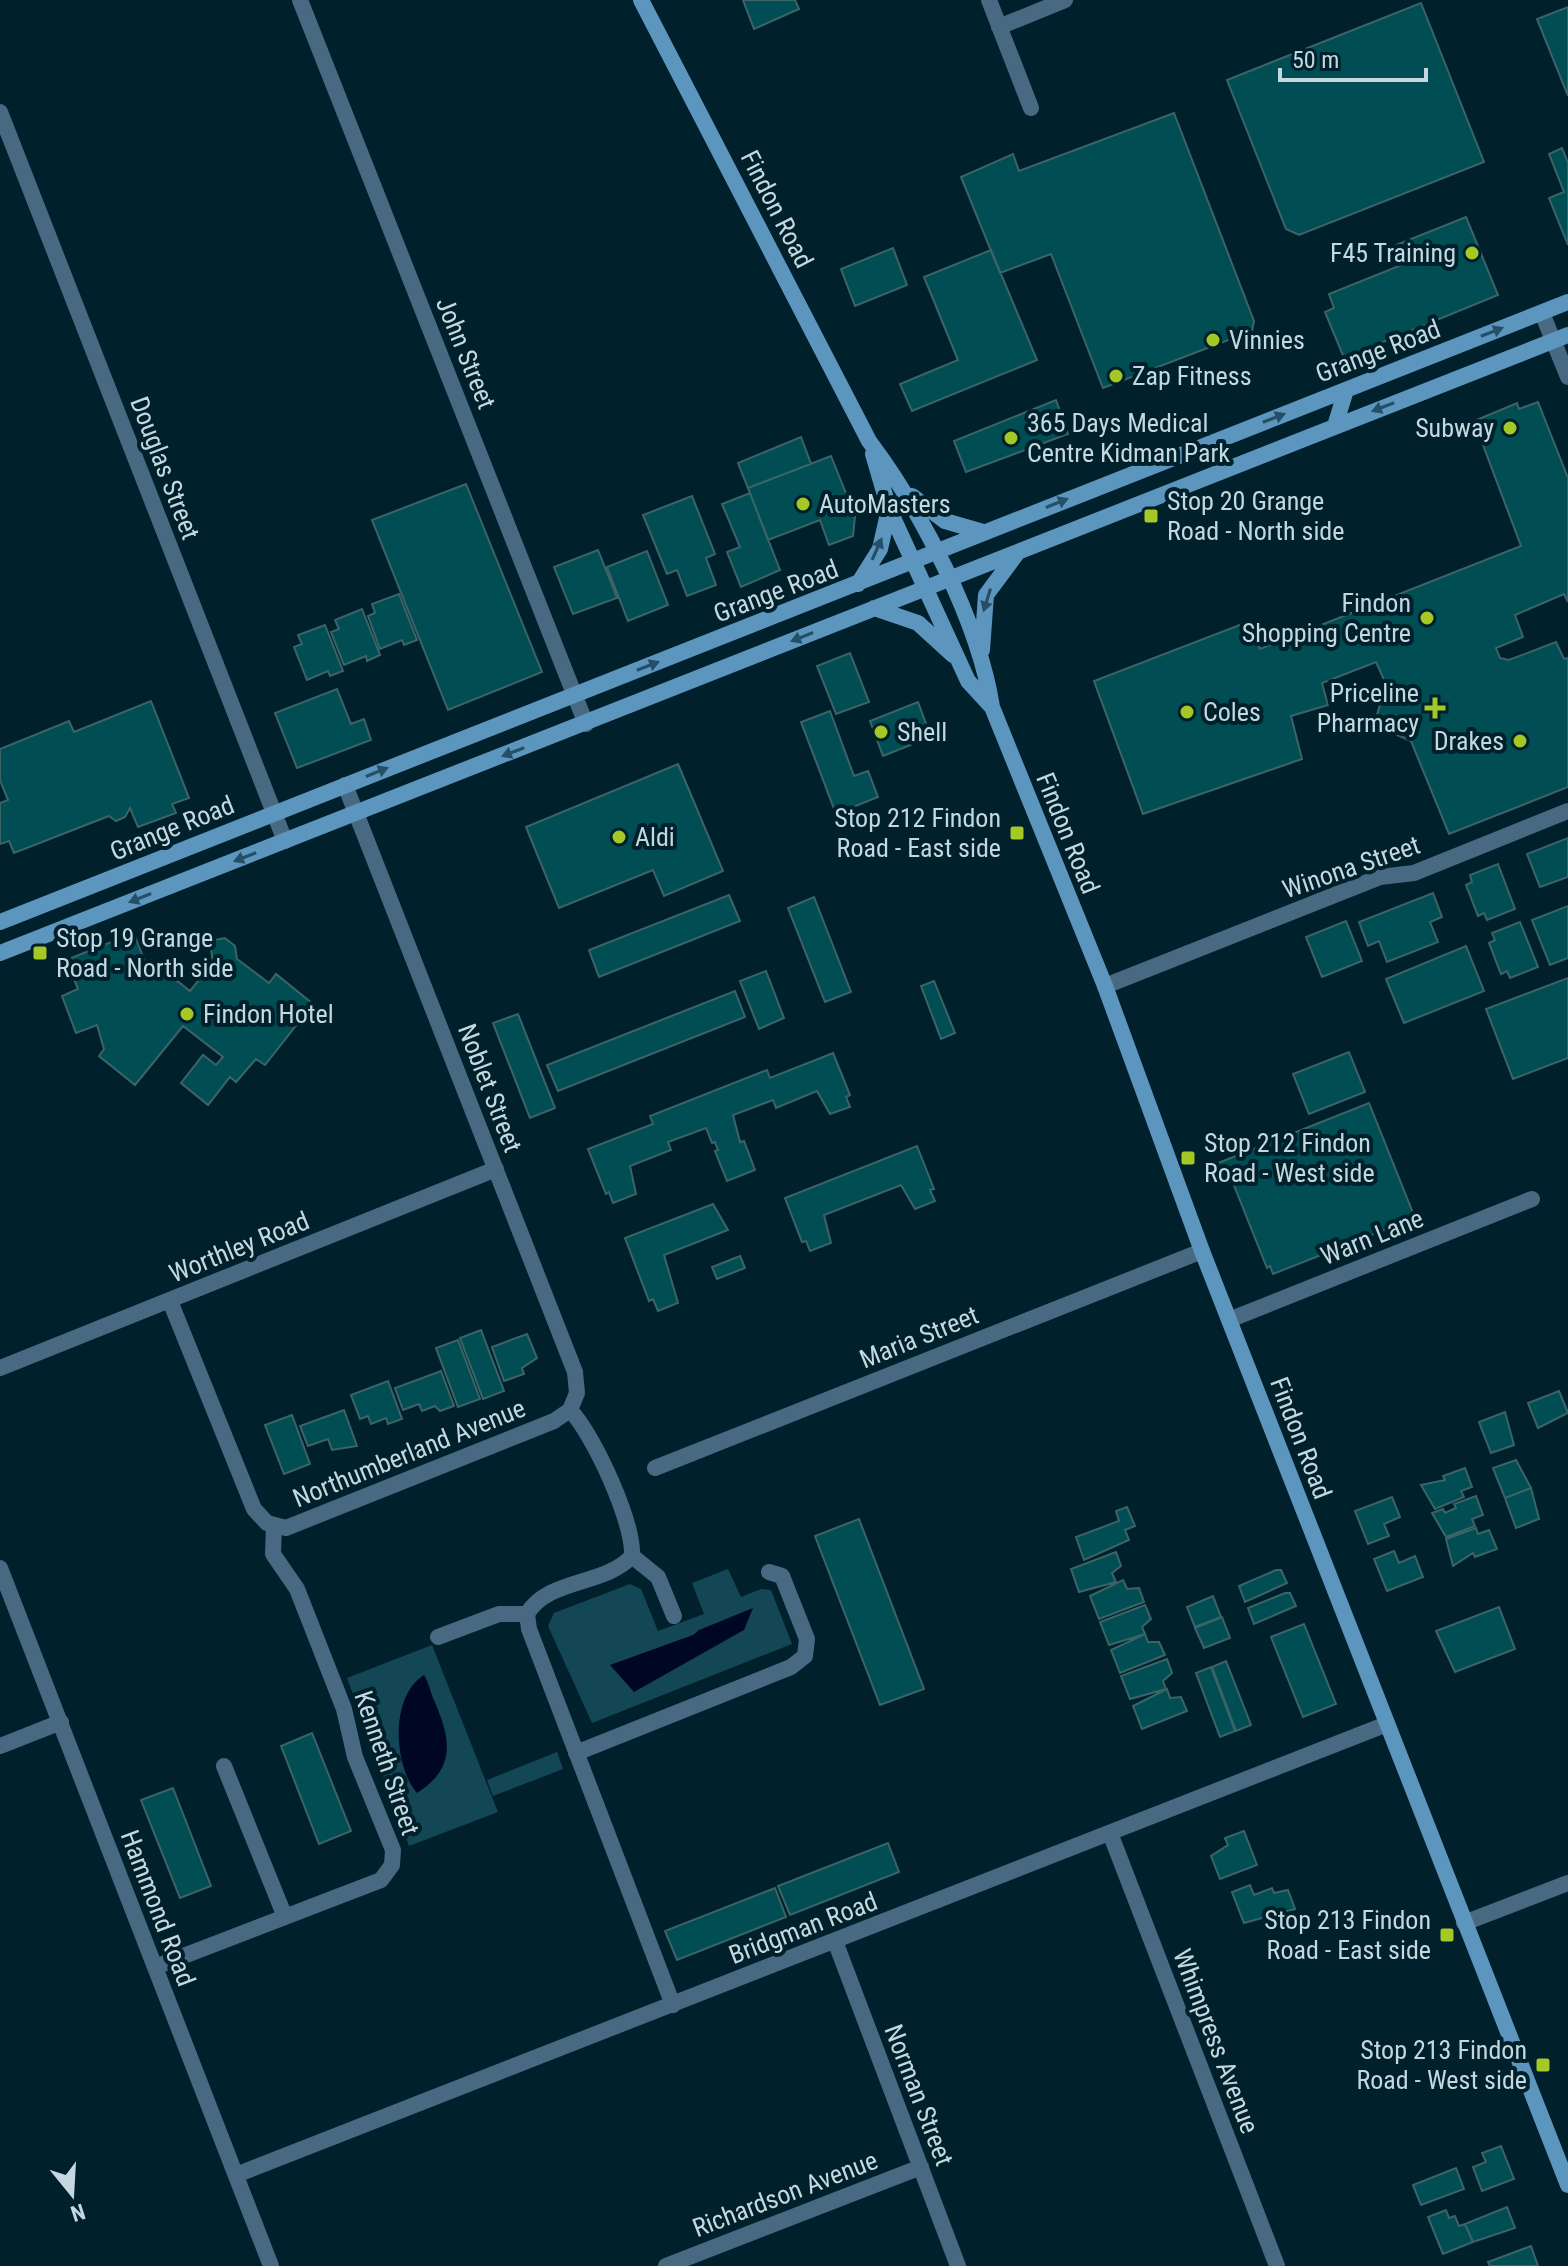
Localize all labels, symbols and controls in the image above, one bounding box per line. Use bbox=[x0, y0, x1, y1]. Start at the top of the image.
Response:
scale bar bbox=[1280, 32, 1426, 82]
text: 50 m bbox=[1292, 46, 1339, 74]
street label: Findon Road bbox=[735, 145, 819, 273]
place label: F45 Training bbox=[1330, 238, 1456, 268]
marker: F45 Training bbox=[1463, 244, 1481, 262]
street label: John Street bbox=[430, 293, 502, 413]
street label: Grange Road bbox=[1311, 314, 1445, 388]
place label: Vinnies bbox=[1229, 325, 1305, 355]
one-way arrow bbox=[1480, 325, 1504, 338]
marker: Vinnies bbox=[1204, 331, 1222, 349]
place label: Zap Fitness bbox=[1132, 361, 1252, 391]
marker: Zap Fitness bbox=[1107, 367, 1125, 385]
street label: Douglas Street bbox=[124, 392, 206, 544]
one-way arrow bbox=[1371, 401, 1395, 414]
place label: 365 Days Medical Centre Kidman Park bbox=[1027, 408, 1230, 468]
one-way arrow bbox=[1262, 411, 1286, 424]
place label: Subway bbox=[1415, 413, 1494, 443]
marker: Subway bbox=[1501, 419, 1519, 437]
marker: 365 Days Medical Centre Kidman Park bbox=[1002, 429, 1020, 447]
place label: Stop 20 Grange Road - North side bbox=[1167, 486, 1344, 546]
place label: AutoMasters bbox=[819, 489, 951, 519]
marker: AutoMasters bbox=[794, 495, 812, 513]
one-way arrow bbox=[1045, 496, 1069, 509]
marker: Stop 20 Grange Road - North side bbox=[1142, 507, 1160, 525]
one-way arrow bbox=[870, 537, 884, 561]
street label: Grange Road bbox=[709, 554, 843, 628]
one-way arrow bbox=[980, 588, 992, 612]
place label: Findon Shopping Centre bbox=[1242, 588, 1411, 648]
marker: Findon Shopping Centre bbox=[1418, 609, 1436, 627]
one-way arrow bbox=[790, 631, 814, 644]
one-way arrow bbox=[636, 659, 660, 672]
place label: Priceline Pharmacy bbox=[1317, 678, 1419, 738]
place label: Coles bbox=[1203, 697, 1261, 727]
marker: Priceline Pharmacy bbox=[1426, 699, 1444, 717]
marker: Coles bbox=[1178, 703, 1196, 721]
place label: Shell bbox=[897, 717, 947, 747]
marker: Shell bbox=[872, 723, 890, 741]
place label: Drakes bbox=[1434, 726, 1504, 756]
marker: Drakes bbox=[1511, 732, 1529, 750]
one-way arrow bbox=[501, 746, 525, 759]
one-way arrow bbox=[365, 765, 389, 778]
street label: Findon Road bbox=[1030, 768, 1106, 898]
street label: Grange Road bbox=[106, 790, 238, 866]
place label: Stop 212 Findon Road - East side bbox=[834, 803, 1001, 863]
place label: Aldi bbox=[635, 822, 675, 852]
marker: Stop 212 Findon Road - East side bbox=[1008, 824, 1026, 842]
marker: Aldi bbox=[610, 828, 628, 846]
street label: Winona Street bbox=[1278, 829, 1424, 905]
one-way arrow bbox=[233, 851, 257, 864]
one-way arrow bbox=[128, 892, 152, 905]
place label: Stop 19 Grange Road - North side bbox=[56, 923, 233, 983]
marker: Stop 19 Grange Road - North side bbox=[31, 944, 49, 962]
place label: Findon Hotel bbox=[203, 999, 334, 1029]
marker: Findon Hotel bbox=[178, 1005, 196, 1023]
street label: Noblet Street bbox=[452, 1020, 528, 1156]
place label: Stop 212 Findon Road - West side bbox=[1204, 1128, 1375, 1188]
marker: Stop 212 Findon Road - West side bbox=[1179, 1149, 1197, 1167]
street label: Warn Lane bbox=[1316, 1203, 1428, 1271]
street label: Worthley Road bbox=[165, 1205, 313, 1289]
street label: Maria Street bbox=[855, 1300, 983, 1374]
street label: Findon Road bbox=[1264, 1373, 1338, 1503]
street label: Northumberland Avenue bbox=[289, 1393, 529, 1513]
street label: Kenneth Street bbox=[348, 1687, 426, 1839]
street label: Hammond Road bbox=[115, 1826, 201, 1990]
street label: Bridgman Road bbox=[725, 1886, 881, 1970]
place label: Stop 213 Findon Road - East side bbox=[1264, 1905, 1431, 1965]
marker: Stop 213 Findon Road - East side bbox=[1438, 1926, 1456, 1944]
street label: Whimpress Avenue bbox=[1167, 1945, 1265, 2137]
street label: Norman Street bbox=[878, 2020, 960, 2170]
place label: Stop 213 Findon Road - West side bbox=[1356, 2035, 1527, 2095]
marker: Stop 213 Findon Road - West side bbox=[1534, 2056, 1552, 2074]
street label: Richardson Avenue bbox=[688, 2145, 882, 2243]
north arrow bbox=[32, 2154, 112, 2234]
text: N bbox=[68, 2199, 88, 2227]

